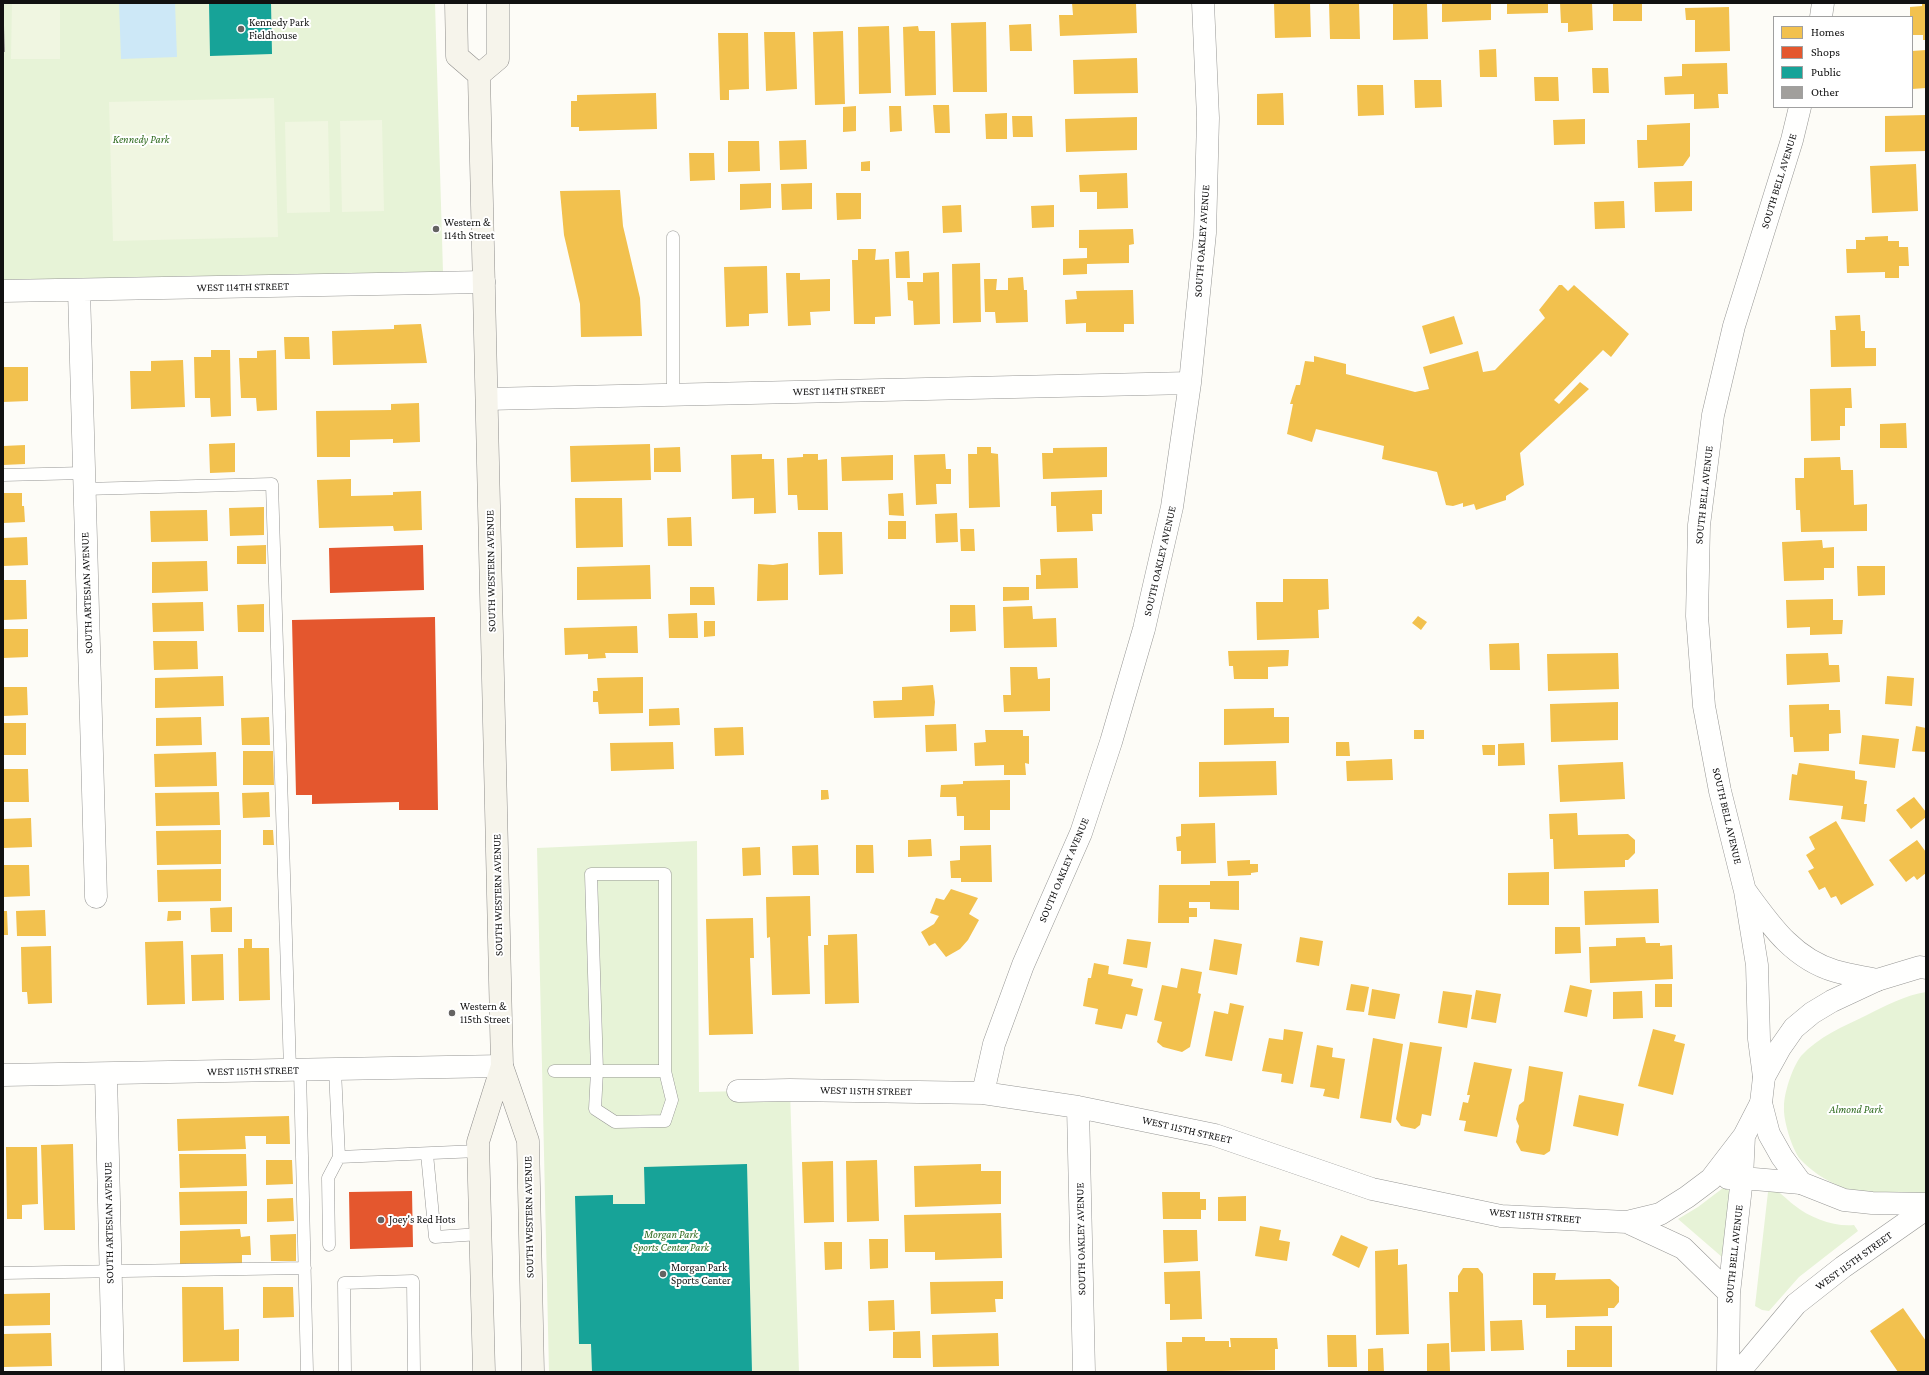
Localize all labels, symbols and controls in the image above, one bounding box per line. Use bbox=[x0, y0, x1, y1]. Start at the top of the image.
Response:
place label: Kennedy Park Fieldhouse bbox=[249, 16, 309, 42]
legend bbox=[1773, 16, 1913, 108]
marker: Kennedy Park Fieldhouse bbox=[236, 24, 246, 34]
text: Homes bbox=[1811, 25, 1844, 39]
text: Shops bbox=[1811, 45, 1840, 59]
text: Public bbox=[1811, 65, 1841, 79]
text: Other bbox=[1811, 85, 1839, 99]
street label: SOUTH BELL AVENUE bbox=[1758, 132, 1800, 230]
park label: Kennedy Park bbox=[113, 133, 169, 147]
street label: SOUTH OAKLEY AVENUE bbox=[1191, 184, 1213, 298]
place label: Western & 114th Street bbox=[444, 216, 494, 242]
marker: Western & 114th Street bbox=[431, 224, 441, 234]
street label: WEST 114TH STREET bbox=[197, 280, 289, 294]
street label: WEST 114TH STREET bbox=[793, 384, 885, 398]
street label: SOUTH BELL AVENUE bbox=[1692, 445, 1716, 545]
street label: SOUTH OAKLEY AVENUE bbox=[1141, 505, 1179, 617]
street label: SOUTH WESTERN AVENUE bbox=[483, 510, 499, 632]
street label: SOUTH ARTESIAN AVENUE bbox=[78, 532, 96, 654]
street label: SOUTH BELL AVENUE bbox=[1709, 766, 1745, 866]
street label: SOUTH OAKLEY AVENUE bbox=[1036, 816, 1092, 924]
street label: SOUTH WESTERN AVENUE bbox=[490, 834, 506, 956]
place label: Western & 115th Street bbox=[460, 1000, 510, 1026]
marker: Western & 115th Street bbox=[447, 1008, 457, 1018]
street label: WEST 115TH STREET bbox=[207, 1064, 299, 1078]
street label: WEST 115TH STREET bbox=[820, 1084, 912, 1098]
park label: Almond Park bbox=[1829, 1103, 1883, 1117]
street label: WEST 115TH STREET bbox=[1141, 1113, 1233, 1147]
street label: SOUTH WESTERN AVENUE bbox=[521, 1156, 537, 1278]
street label: SOUTH ARTESIAN AVENUE bbox=[101, 1162, 117, 1284]
street label: SOUTH OAKLEY AVENUE bbox=[1073, 1183, 1089, 1295]
street label: SOUTH BELL AVENUE bbox=[1722, 1204, 1746, 1304]
street label: WEST 115TH STREET bbox=[1489, 1205, 1581, 1227]
place label: Joey's Red Hots bbox=[389, 1213, 456, 1227]
marker: Joey's Red Hots bbox=[376, 1215, 386, 1225]
park label: Morgan Park Sports Center Park bbox=[633, 1228, 709, 1254]
street label: WEST 115TH STREET bbox=[1813, 1229, 1895, 1293]
place label: Morgan Park Sports Center bbox=[671, 1261, 731, 1287]
marker: Morgan Park Sports Center bbox=[658, 1269, 668, 1279]

